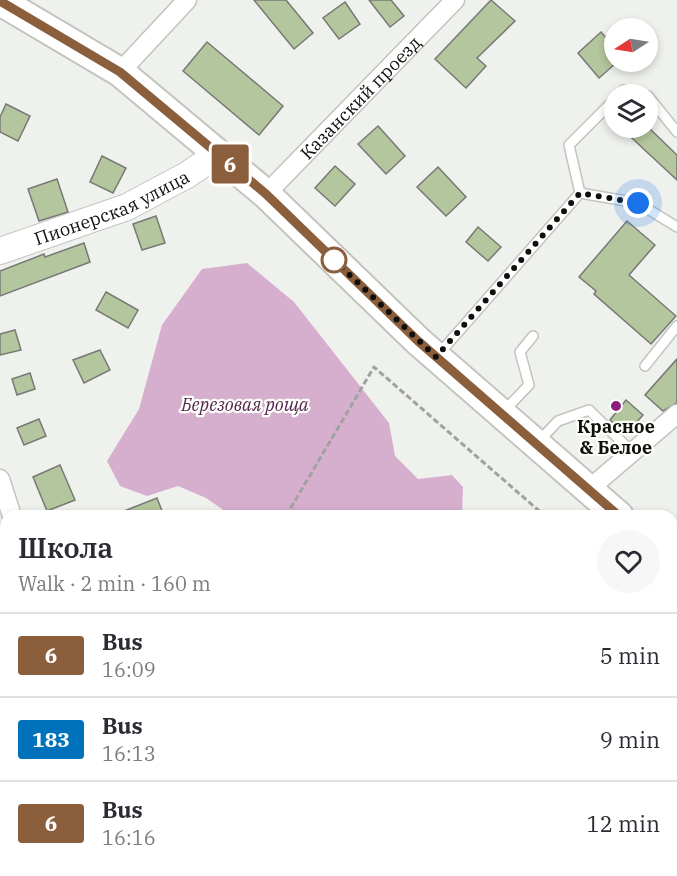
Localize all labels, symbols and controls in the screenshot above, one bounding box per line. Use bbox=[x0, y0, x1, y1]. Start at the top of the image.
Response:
north arrow bbox=[604, 18, 658, 72]
map controls bbox=[604, 18, 658, 138]
street label: Казанский проезд bbox=[295, 31, 425, 164]
button: layers bbox=[604, 84, 658, 138]
line badge: 6 bbox=[210, 144, 250, 184]
text: 6 bbox=[224, 150, 236, 178]
street label: Пионерская улица bbox=[31, 164, 193, 250]
your location bbox=[623, 188, 653, 218]
unlabelled marker bbox=[321, 247, 347, 273]
park label: Березовая роща bbox=[180, 393, 309, 416]
marker: Красное & Белое bbox=[609, 399, 623, 413]
place label: Красное & Белое bbox=[577, 415, 655, 459]
text: Школа bbox=[18, 529, 113, 566]
button: heart bbox=[597, 530, 660, 593]
text: Walk · 2 min · 160 m bbox=[18, 570, 211, 597]
text: Bus bbox=[102, 627, 143, 656]
text: 6 bbox=[45, 641, 57, 669]
text: 5 min bbox=[600, 641, 660, 670]
text: 16:09 bbox=[102, 656, 156, 683]
text: Bus bbox=[102, 711, 143, 740]
text: 183 bbox=[32, 725, 70, 753]
text: 9 min bbox=[600, 725, 660, 754]
text: 16:13 bbox=[102, 740, 156, 767]
text: Bus bbox=[102, 795, 143, 824]
text: 6 bbox=[45, 809, 57, 837]
text: 12 min bbox=[587, 809, 660, 838]
text: 16:16 bbox=[102, 824, 156, 851]

